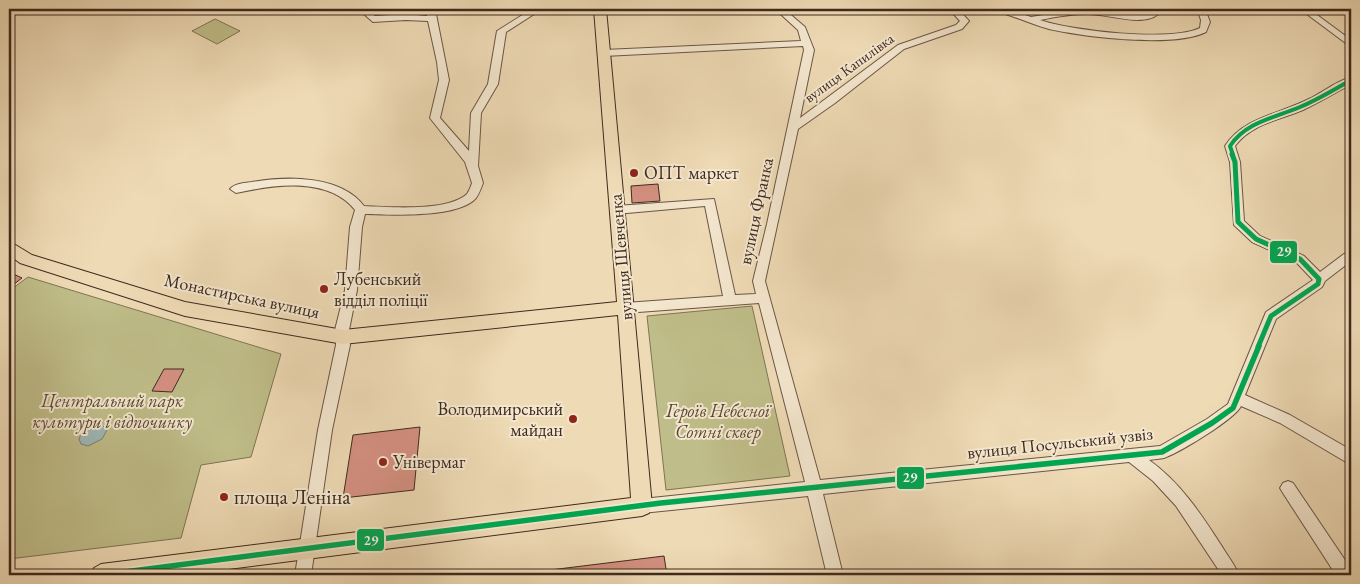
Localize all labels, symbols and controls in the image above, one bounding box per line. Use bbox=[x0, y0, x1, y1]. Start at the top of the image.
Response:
street label: вулиця Капилівка bbox=[800, 29, 897, 107]
street label: вулиця Франка bbox=[733, 155, 778, 266]
place label: ОПТ маркет bbox=[644, 161, 739, 184]
marker: ОПТ маркет bbox=[628, 167, 640, 179]
street label: вулиця Шевченка bbox=[603, 192, 637, 321]
line badge: 29 bbox=[1269, 240, 1298, 264]
text: 29 bbox=[1277, 242, 1292, 260]
place label: Лубенський відділ поліції bbox=[334, 267, 428, 311]
street label: Монастирська вулиця bbox=[162, 268, 322, 323]
marker: Лубенський відділ поліції bbox=[318, 283, 330, 295]
park label: Центральний парк культури і відпочинку bbox=[32, 389, 193, 434]
place label: Володимирський майдан bbox=[437, 397, 563, 441]
park label: Героїв Небесної Сотні сквер bbox=[665, 399, 773, 444]
marker: Володимирський майдан bbox=[567, 413, 579, 425]
street label: вулиця Посульський узвіз bbox=[966, 421, 1154, 464]
place label: Універмаг bbox=[392, 450, 466, 473]
marker: Універмаг bbox=[377, 456, 389, 468]
line badge: 29 bbox=[896, 466, 925, 490]
text: 29 bbox=[903, 468, 918, 486]
place label: площа Леніна bbox=[234, 483, 351, 510]
marker: площа Леніна bbox=[218, 491, 230, 503]
line badge: 29 bbox=[356, 528, 385, 552]
text: 29 bbox=[364, 531, 379, 549]

